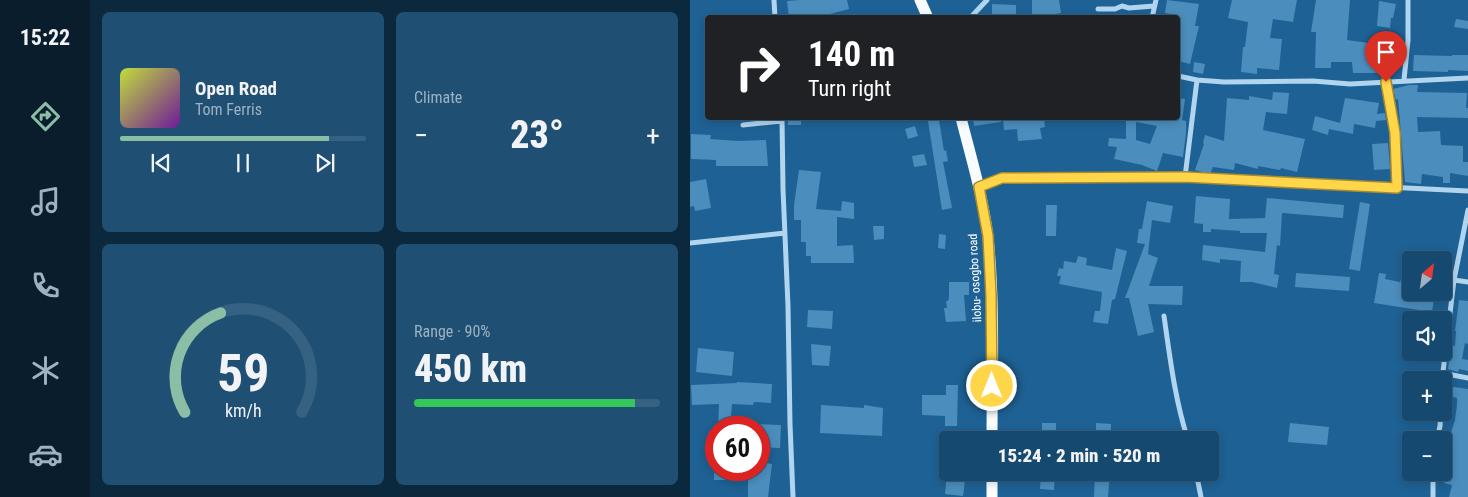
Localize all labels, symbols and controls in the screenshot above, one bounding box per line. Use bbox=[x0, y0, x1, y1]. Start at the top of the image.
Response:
text: 15:22 bbox=[20, 25, 70, 50]
pin bbox=[1365, 31, 1407, 82]
text: 140 m bbox=[808, 34, 895, 75]
icon: right bbox=[725, 35, 790, 100]
icon: arrive bbox=[1372, 38, 1400, 66]
text: Turn right bbox=[808, 76, 891, 101]
text: Open Road bbox=[195, 77, 277, 100]
text: Climate bbox=[414, 88, 462, 107]
icon: directions bbox=[28, 99, 63, 134]
text: Tom Ferris bbox=[195, 100, 262, 119]
text: 23° bbox=[510, 113, 564, 157]
text: − bbox=[414, 119, 428, 152]
text: + bbox=[646, 119, 660, 152]
icon: previous bbox=[147, 149, 175, 177]
icon: pause bbox=[229, 149, 257, 177]
icon: next bbox=[311, 149, 339, 177]
icon: music bbox=[28, 184, 63, 219]
street label: ilobu- osogbo road bbox=[966, 233, 984, 323]
north arrow bbox=[1402, 251, 1452, 301]
map controls bbox=[1402, 251, 1452, 481]
icon: phone bbox=[28, 268, 63, 303]
button: sound bbox=[1402, 311, 1452, 361]
text: Range · 90% bbox=[414, 322, 490, 341]
text: 59 bbox=[217, 343, 269, 404]
text: 450 km bbox=[414, 347, 527, 391]
icon: climate bbox=[28, 353, 63, 388]
position arrow bbox=[965, 359, 1017, 411]
button: + bbox=[1402, 371, 1452, 421]
text: km/h bbox=[225, 400, 261, 421]
speed limit sign: 60 bbox=[705, 416, 770, 481]
button: − bbox=[1402, 431, 1452, 481]
icon: car bbox=[28, 437, 63, 472]
text: 15:24 · 2 min · 520 m bbox=[998, 444, 1160, 467]

